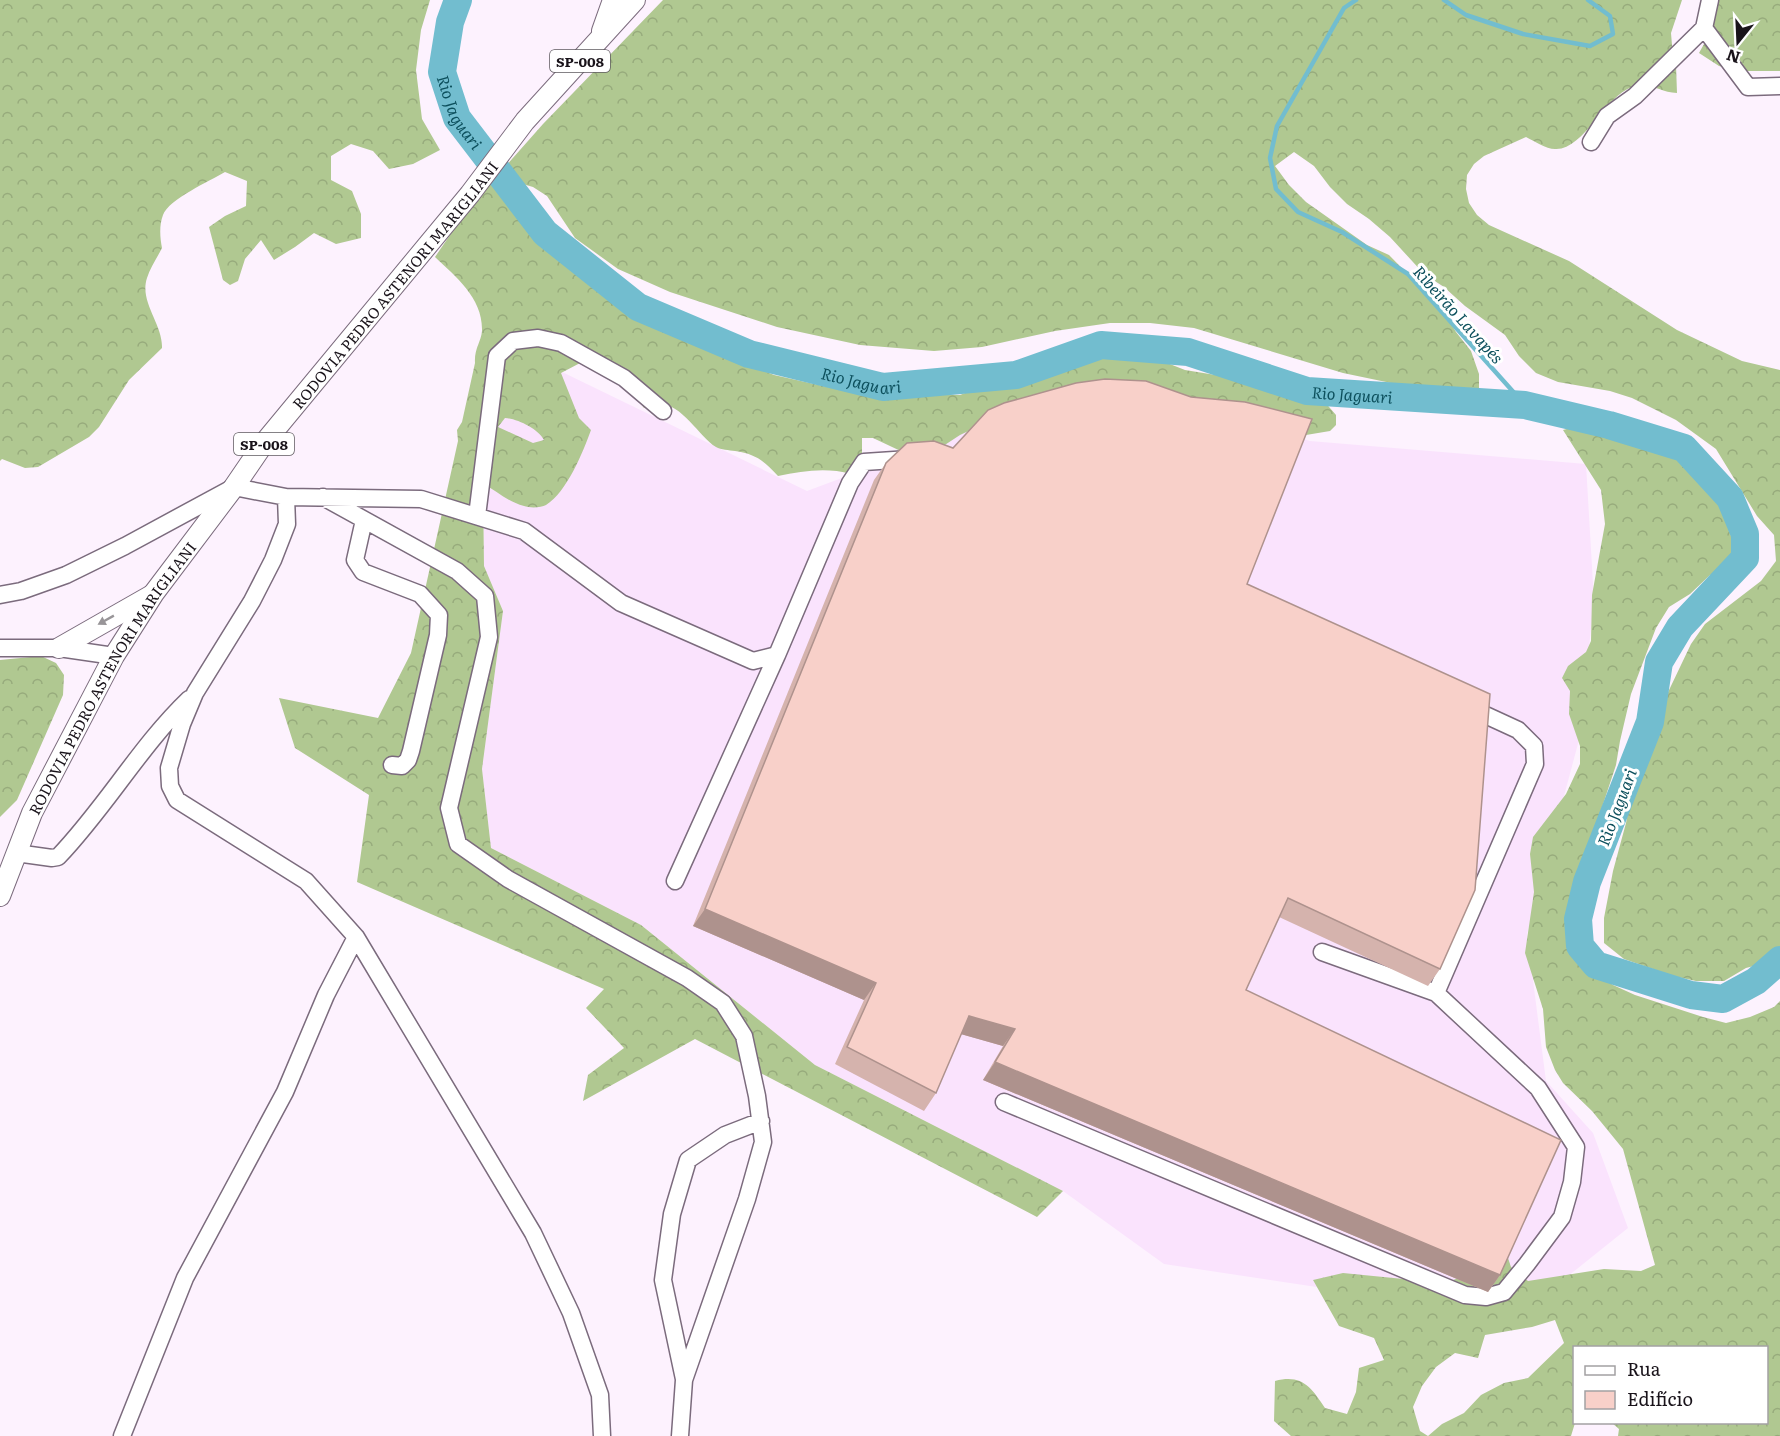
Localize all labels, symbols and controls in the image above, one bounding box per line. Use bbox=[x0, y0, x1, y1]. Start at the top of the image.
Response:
north arrow bbox=[1708, 12, 1768, 72]
text: N bbox=[1723, 44, 1743, 71]
road number: SP-008 bbox=[550, 50, 610, 72]
water label: Rio Jaguari bbox=[432, 71, 489, 154]
street label: RODOVIA PEDRO ASTENORI MARIGLIANI bbox=[286, 156, 503, 413]
water label: Ribeirão Lavapés bbox=[1408, 260, 1510, 368]
water label: Rio Jaguari bbox=[819, 360, 902, 399]
water label: Rio Jaguari bbox=[1311, 379, 1394, 408]
road number: SP-008 bbox=[234, 433, 294, 455]
street label: RODOVIA PEDRO ASTENORI MARIGLIANI bbox=[22, 536, 201, 818]
one-way arrow bbox=[97, 615, 114, 625]
water label: Rio Jaguari bbox=[1590, 765, 1642, 849]
legend bbox=[1573, 1346, 1768, 1424]
text: Rua bbox=[1627, 1355, 1661, 1382]
text: Edifício bbox=[1627, 1385, 1693, 1412]

